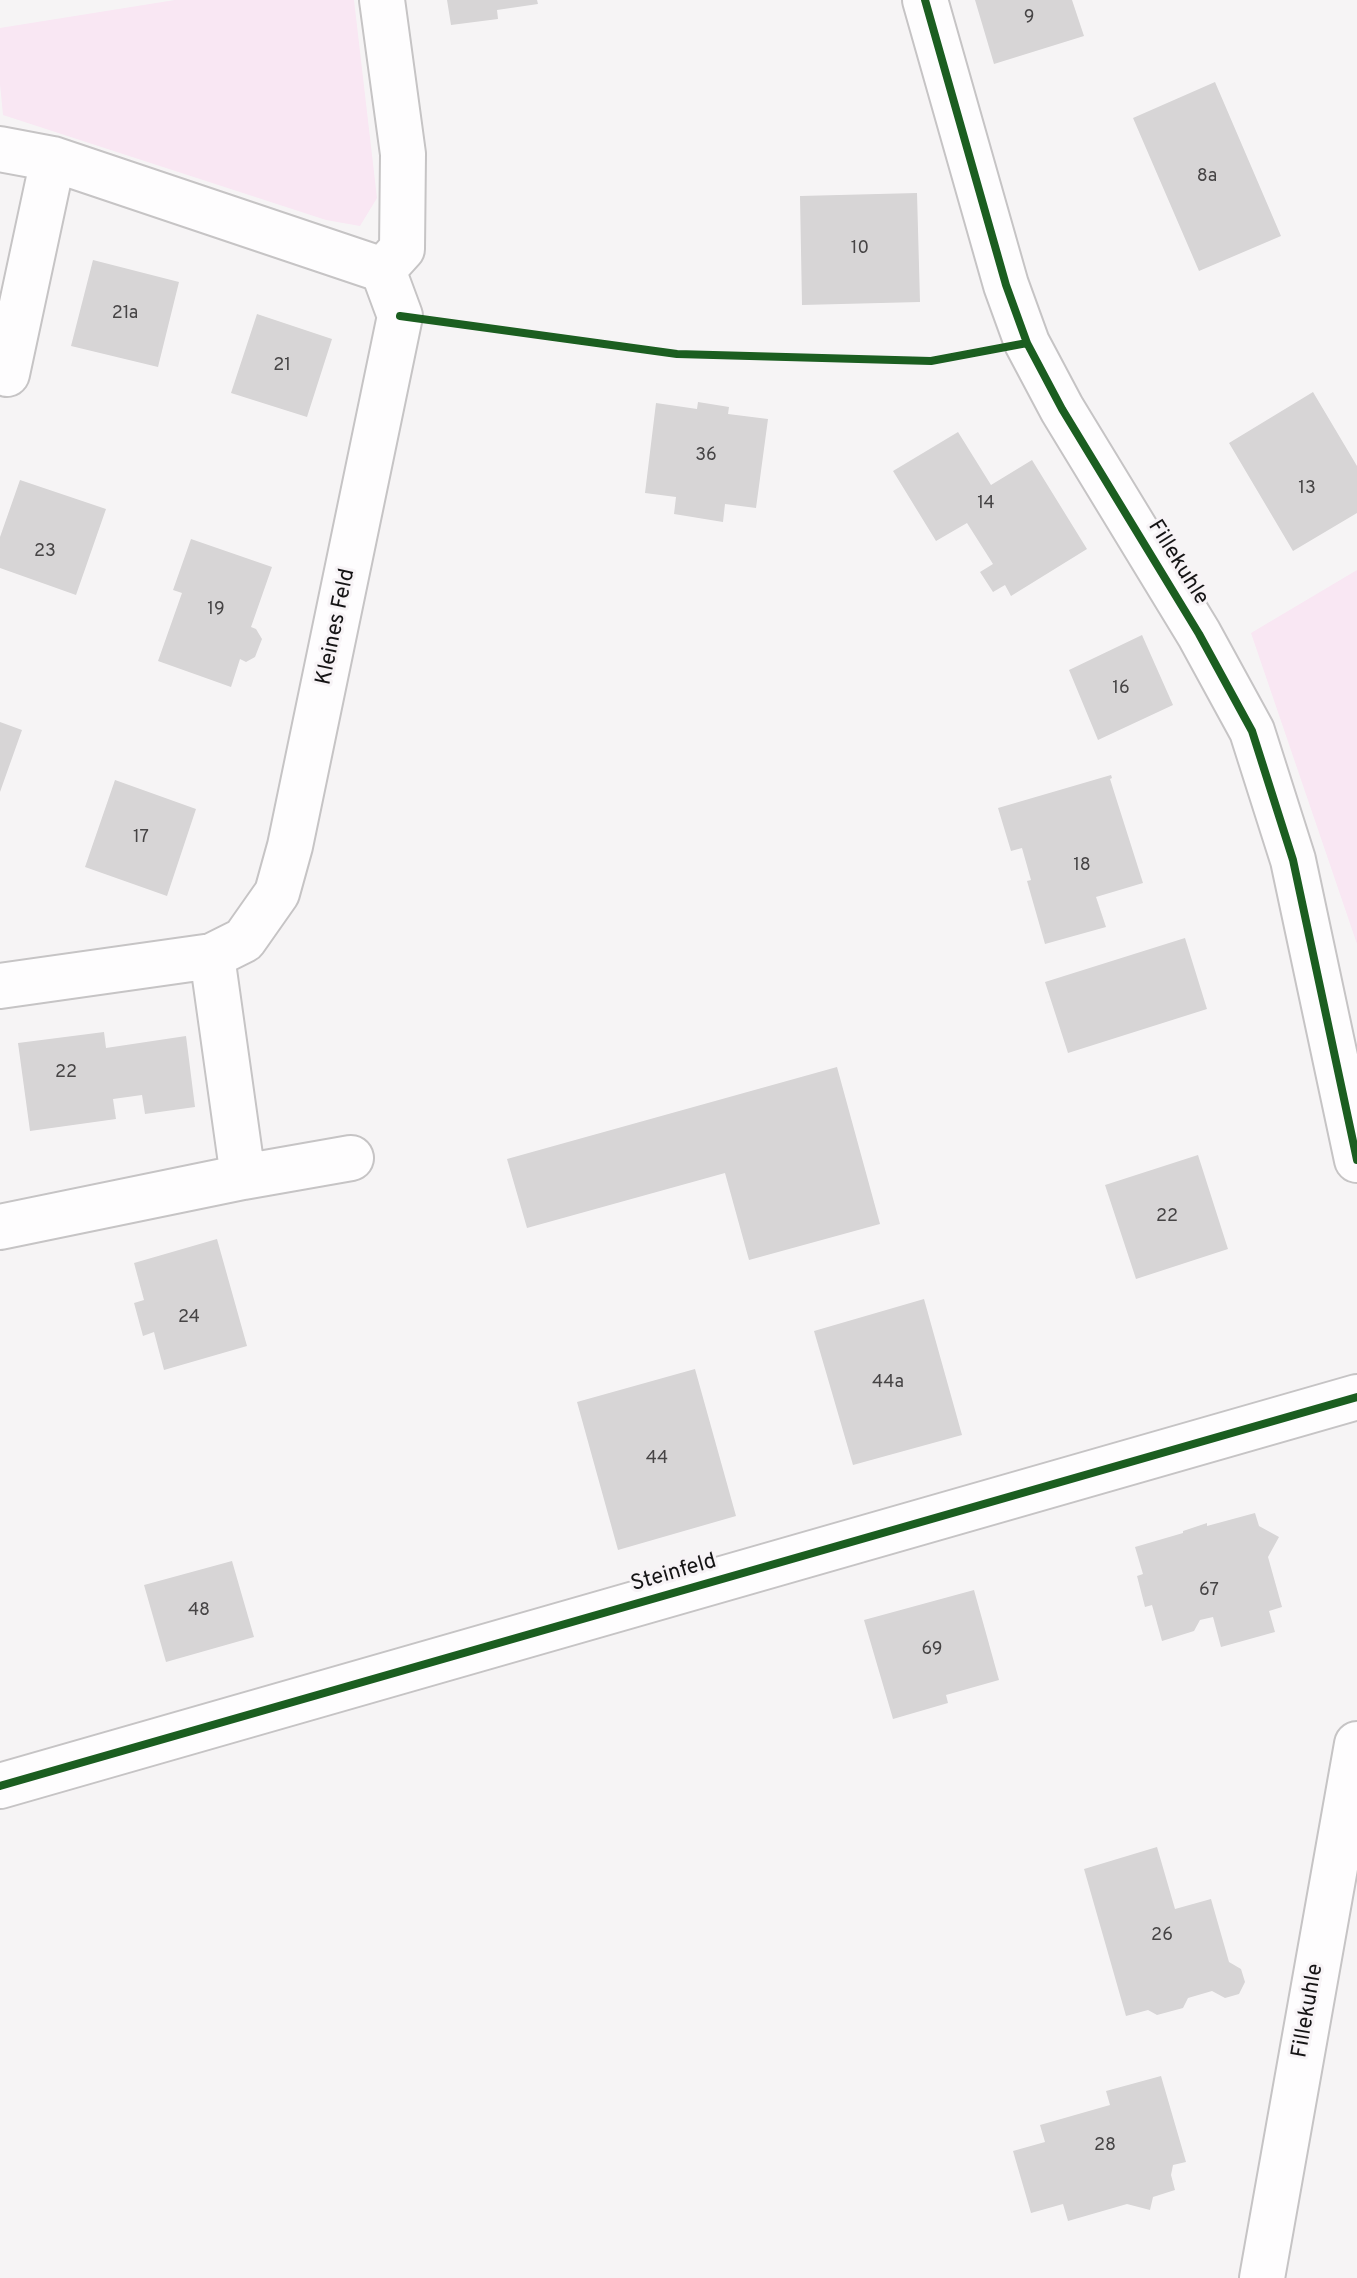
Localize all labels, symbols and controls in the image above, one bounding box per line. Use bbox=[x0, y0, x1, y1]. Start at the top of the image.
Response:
house number: 9 bbox=[1024, 7, 1034, 29]
house number: 8a bbox=[1197, 166, 1217, 188]
house number: 10 bbox=[851, 238, 869, 260]
house number: 21a bbox=[112, 303, 138, 325]
house number: 21 bbox=[273, 355, 291, 377]
house number: 36 bbox=[695, 445, 717, 467]
house number: 13 bbox=[1298, 478, 1316, 500]
house number: 14 bbox=[977, 493, 995, 515]
street label: Fillekuhle bbox=[1141, 516, 1213, 610]
house number: 23 bbox=[34, 541, 56, 563]
street label: Kleines Feld bbox=[312, 566, 362, 688]
house number: 19 bbox=[207, 599, 225, 621]
house number: 16 bbox=[1112, 678, 1130, 700]
house number: 17 bbox=[133, 827, 149, 849]
house number: 18 bbox=[1073, 855, 1091, 877]
house number: 22 bbox=[55, 1062, 77, 1084]
house number: 22 bbox=[1156, 1206, 1178, 1228]
house number: 24 bbox=[178, 1307, 200, 1329]
house number: 44a bbox=[872, 1372, 904, 1394]
house number: 44 bbox=[646, 1448, 668, 1470]
street label: Steinfeld bbox=[628, 1549, 720, 1599]
house number: 67 bbox=[1199, 1580, 1219, 1602]
house number: 48 bbox=[188, 1600, 210, 1622]
house number: 69 bbox=[922, 1639, 942, 1661]
house number: 26 bbox=[1151, 1925, 1173, 1947]
street label: Fillekuhle bbox=[1288, 1962, 1330, 2060]
house number: 28 bbox=[1094, 2135, 1116, 2157]

